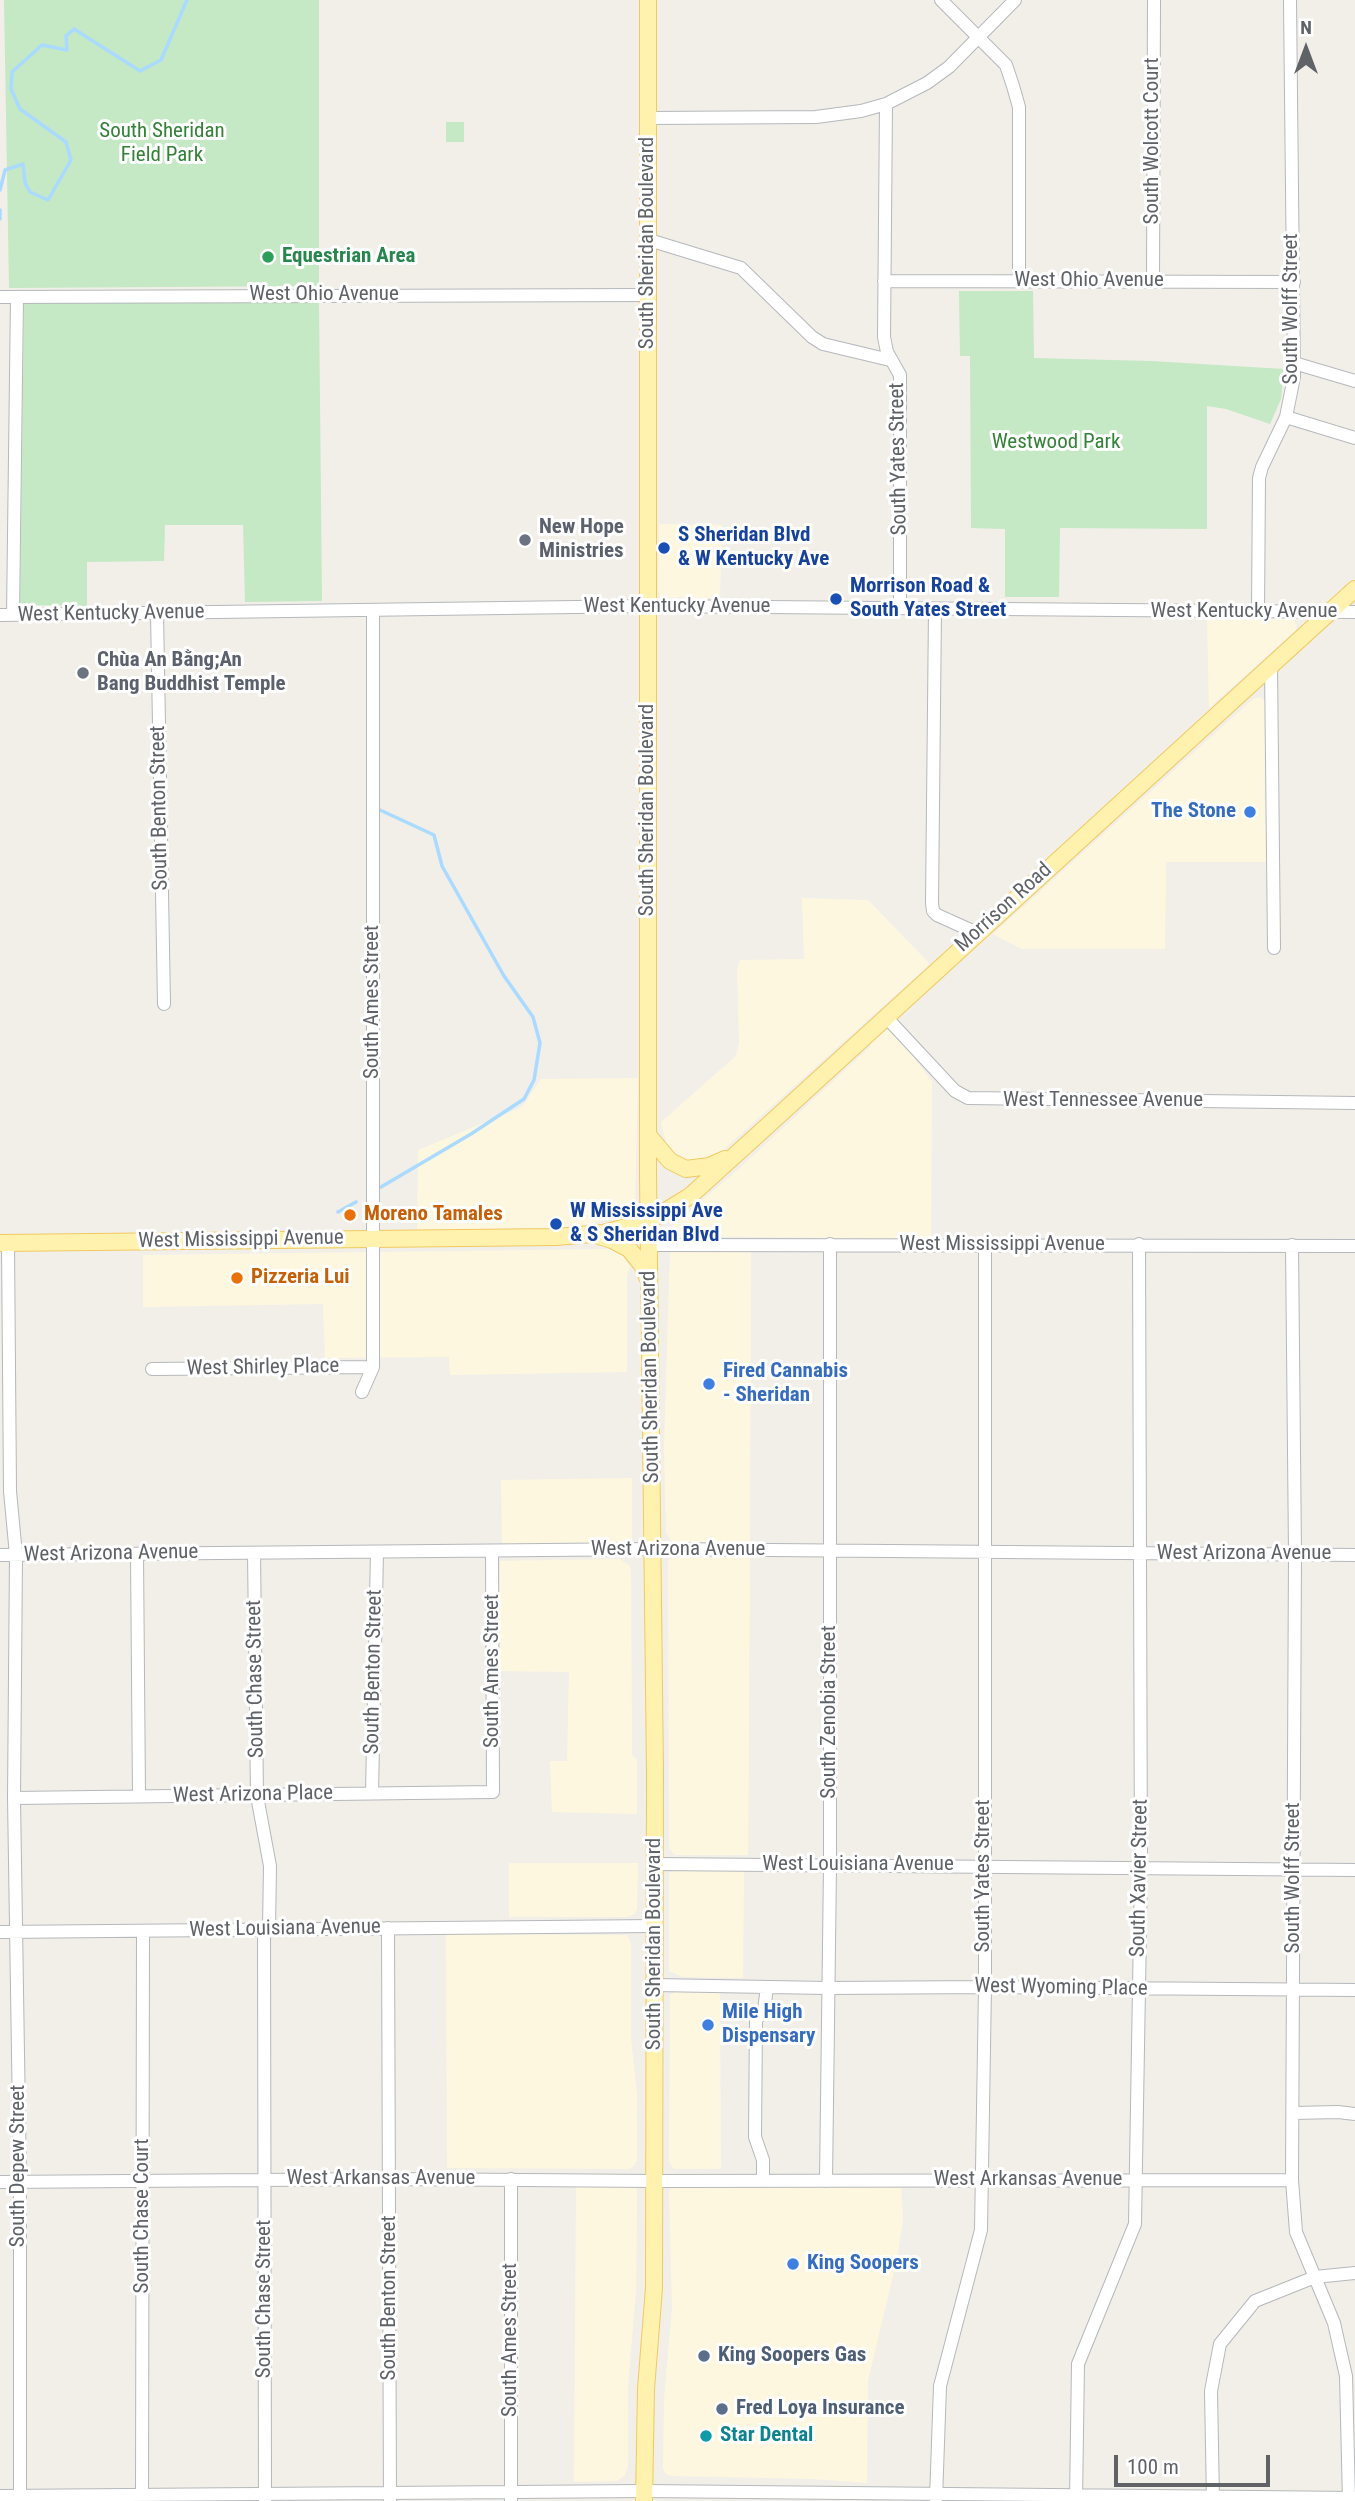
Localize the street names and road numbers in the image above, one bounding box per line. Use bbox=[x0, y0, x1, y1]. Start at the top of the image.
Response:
street label: South Wolcott Court bbox=[1140, 57, 1166, 225]
street label: South Sheridan Boulevard bbox=[635, 137, 661, 349]
street label: South Wolff Street bbox=[1279, 233, 1305, 385]
street label: West Ohio Avenue bbox=[1014, 268, 1164, 294]
street label: West Ohio Avenue bbox=[249, 282, 399, 308]
street label: South Yates Street bbox=[885, 382, 913, 536]
street label: West Kentucky Avenue bbox=[584, 594, 770, 620]
street label: West Kentucky Avenue bbox=[1151, 599, 1337, 625]
street label: West Kentucky Avenue bbox=[17, 600, 205, 628]
street label: South Sheridan Boulevard bbox=[635, 704, 661, 916]
street label: South Benton Street bbox=[146, 725, 174, 891]
street label: Morrison Road bbox=[950, 858, 1058, 958]
street label: South Ames Street bbox=[360, 925, 386, 1079]
street label: West Tennessee Avenue bbox=[1003, 1088, 1203, 1114]
street label: West Mississippi Avenue bbox=[138, 1226, 344, 1254]
street label: West Mississippi Avenue bbox=[899, 1232, 1105, 1258]
street label: South Sheridan Boulevard bbox=[637, 1271, 665, 1483]
street label: West Shirley Place bbox=[187, 1354, 339, 1382]
street label: West Arizona Avenue bbox=[591, 1537, 765, 1563]
street label: West Arizona Avenue bbox=[24, 1540, 198, 1568]
street label: West Arizona Avenue bbox=[1157, 1541, 1331, 1567]
street label: South Benton Street bbox=[360, 1589, 388, 1755]
street label: South Ames Street bbox=[480, 1594, 506, 1748]
street label: South Chase Street bbox=[242, 1600, 270, 1758]
street label: South Zenobia Street bbox=[817, 1625, 843, 1799]
street label: West Arizona Place bbox=[173, 1781, 333, 1809]
street label: South Xavier Street bbox=[1126, 1799, 1154, 1957]
street label: South Yates Street bbox=[971, 1800, 997, 1952]
street label: South Wolff Street bbox=[1281, 1802, 1307, 1954]
street label: South Sheridan Boulevard bbox=[642, 1838, 668, 2050]
street label: West Louisiana Avenue bbox=[762, 1852, 954, 1878]
street label: West Louisiana Avenue bbox=[189, 1915, 381, 1943]
street label: West Wyoming Place bbox=[974, 1974, 1148, 2002]
street label: South Depew Street bbox=[6, 2085, 32, 2247]
street label: South Chase Court bbox=[130, 2139, 156, 2293]
street label: West Arkansas Avenue bbox=[287, 2166, 475, 2192]
street label: West Arkansas Avenue bbox=[934, 2167, 1122, 2193]
street label: South Benton Street bbox=[377, 2216, 403, 2380]
street label: South Chase Street bbox=[252, 2220, 278, 2378]
street label: South Ames Street bbox=[498, 2263, 524, 2417]

